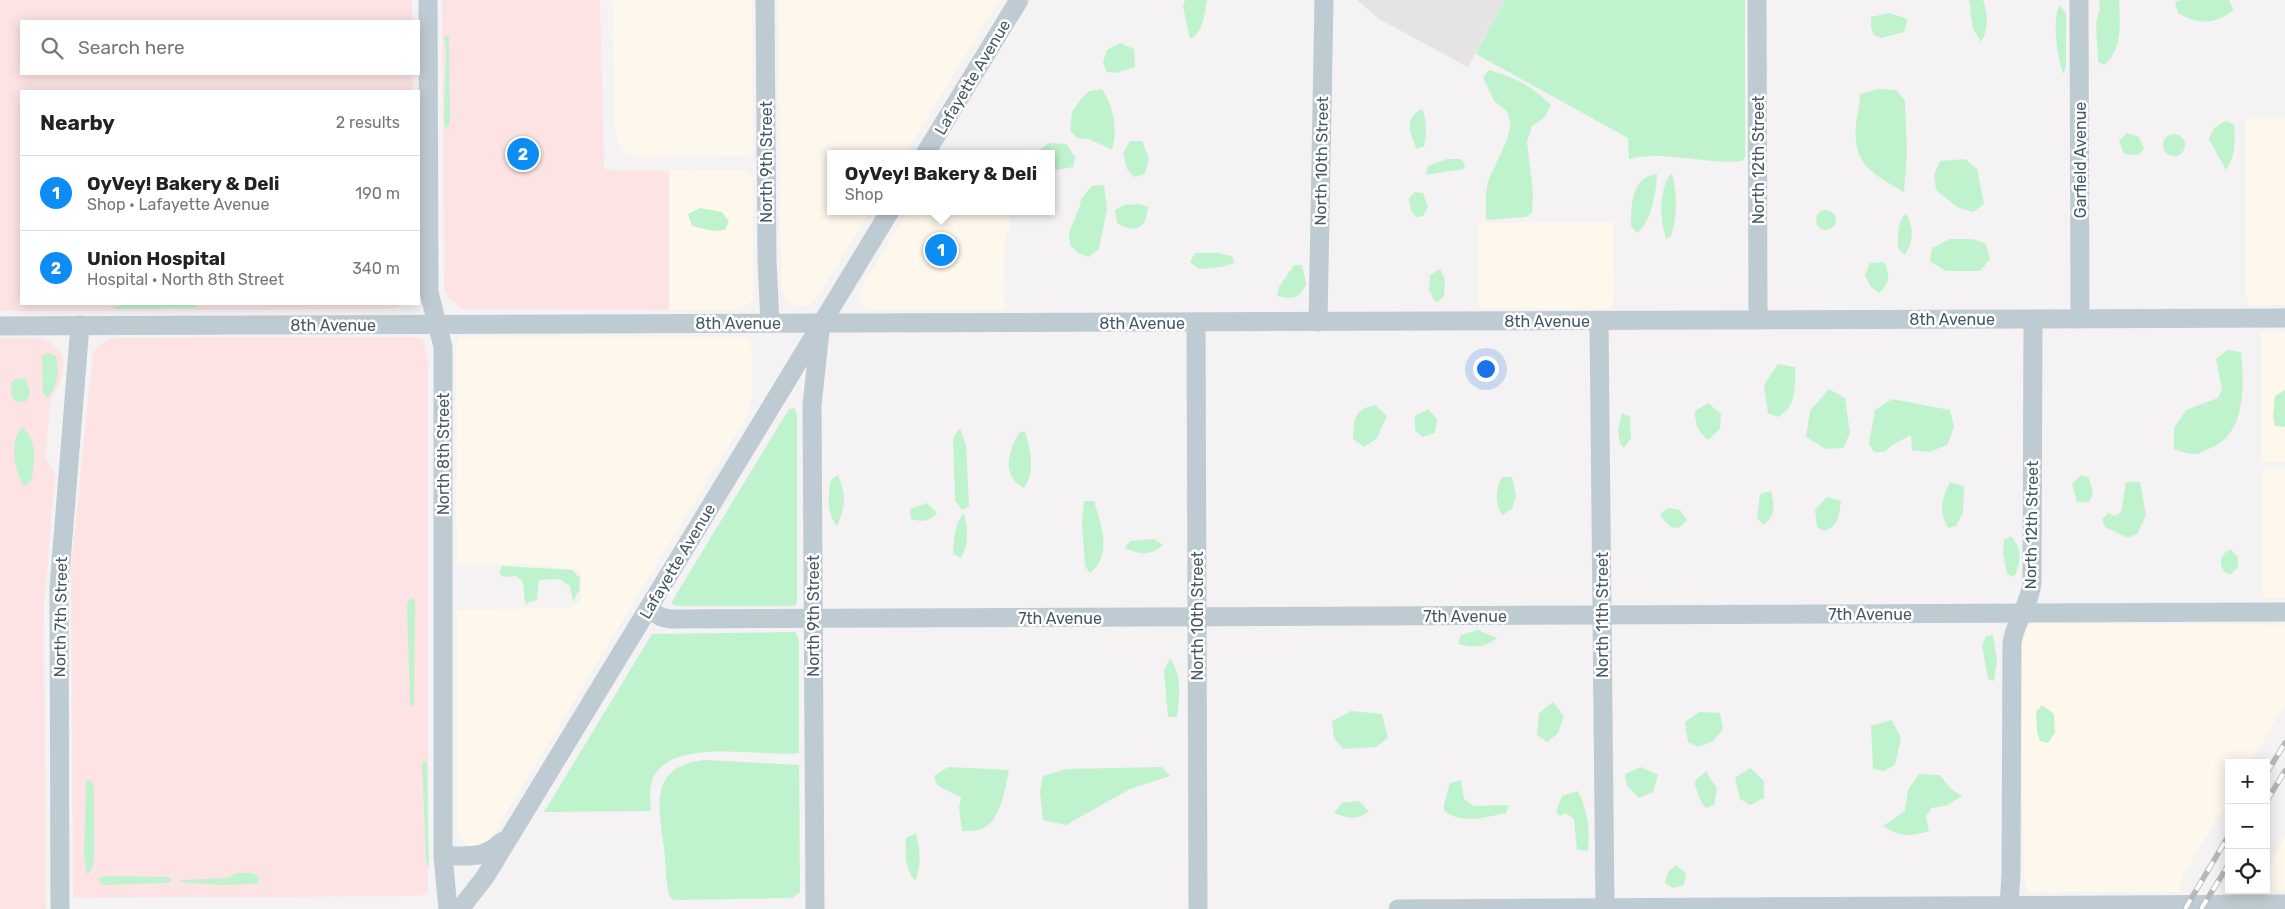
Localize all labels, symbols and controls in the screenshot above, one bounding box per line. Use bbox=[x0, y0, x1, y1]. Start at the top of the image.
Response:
street label: Lafayette Avenue bbox=[931, 16, 1014, 138]
search box bbox=[20, 20, 420, 75]
icon: search bbox=[38, 34, 66, 62]
text: Search here bbox=[78, 36, 185, 59]
street label: North 10th Street bbox=[1311, 96, 1332, 226]
street label: North 12th Street bbox=[1749, 96, 1768, 224]
street label: North 9th Street bbox=[757, 101, 776, 223]
street label: Garfield Avenue bbox=[2071, 102, 2090, 218]
text: Nearby bbox=[40, 110, 115, 135]
text: 2 results bbox=[336, 113, 400, 132]
pin: 2 bbox=[507, 135, 539, 173]
popup bbox=[827, 150, 1055, 215]
text: OyVey! Bakery & Deli bbox=[845, 162, 1037, 185]
text: OyVey! Bakery & Deli bbox=[87, 172, 279, 195]
text: 1 bbox=[52, 184, 60, 203]
text: 190 m bbox=[355, 184, 400, 203]
text: Shop bbox=[845, 185, 883, 204]
text: Shop · Lafayette Avenue bbox=[87, 195, 269, 214]
pin: 1 bbox=[925, 231, 957, 269]
text: Union Hospital bbox=[87, 247, 226, 270]
text: 2 bbox=[51, 259, 61, 278]
text: 340 m bbox=[352, 259, 400, 278]
text: Hospital · North 8th Street bbox=[87, 270, 284, 289]
street label: 8th Avenue bbox=[1909, 310, 1995, 329]
street label: 8th Avenue bbox=[1504, 312, 1590, 331]
street label: 8th Avenue bbox=[695, 314, 781, 333]
street label: 8th Avenue bbox=[1099, 314, 1185, 333]
street label: 8th Avenue bbox=[290, 316, 376, 335]
your location bbox=[1473, 356, 1499, 382]
street label: North 8th Street bbox=[434, 393, 453, 515]
street label: North 12th Street bbox=[2021, 460, 2042, 590]
street label: Lafayette Avenue bbox=[636, 500, 719, 622]
street label: North 10th Street bbox=[1188, 551, 1207, 681]
street label: North 11th Street bbox=[1593, 552, 1612, 678]
street label: North 9th Street bbox=[804, 555, 823, 677]
street label: North 7th Street bbox=[50, 557, 71, 678]
street label: 7th Avenue bbox=[1828, 605, 1912, 624]
street label: 7th Avenue bbox=[1423, 607, 1507, 626]
street label: 7th Avenue bbox=[1018, 609, 1102, 628]
map controls bbox=[2225, 759, 2270, 894]
button: + bbox=[2225, 759, 2270, 804]
button: − bbox=[2225, 804, 2270, 849]
button: locate bbox=[2225, 849, 2270, 894]

